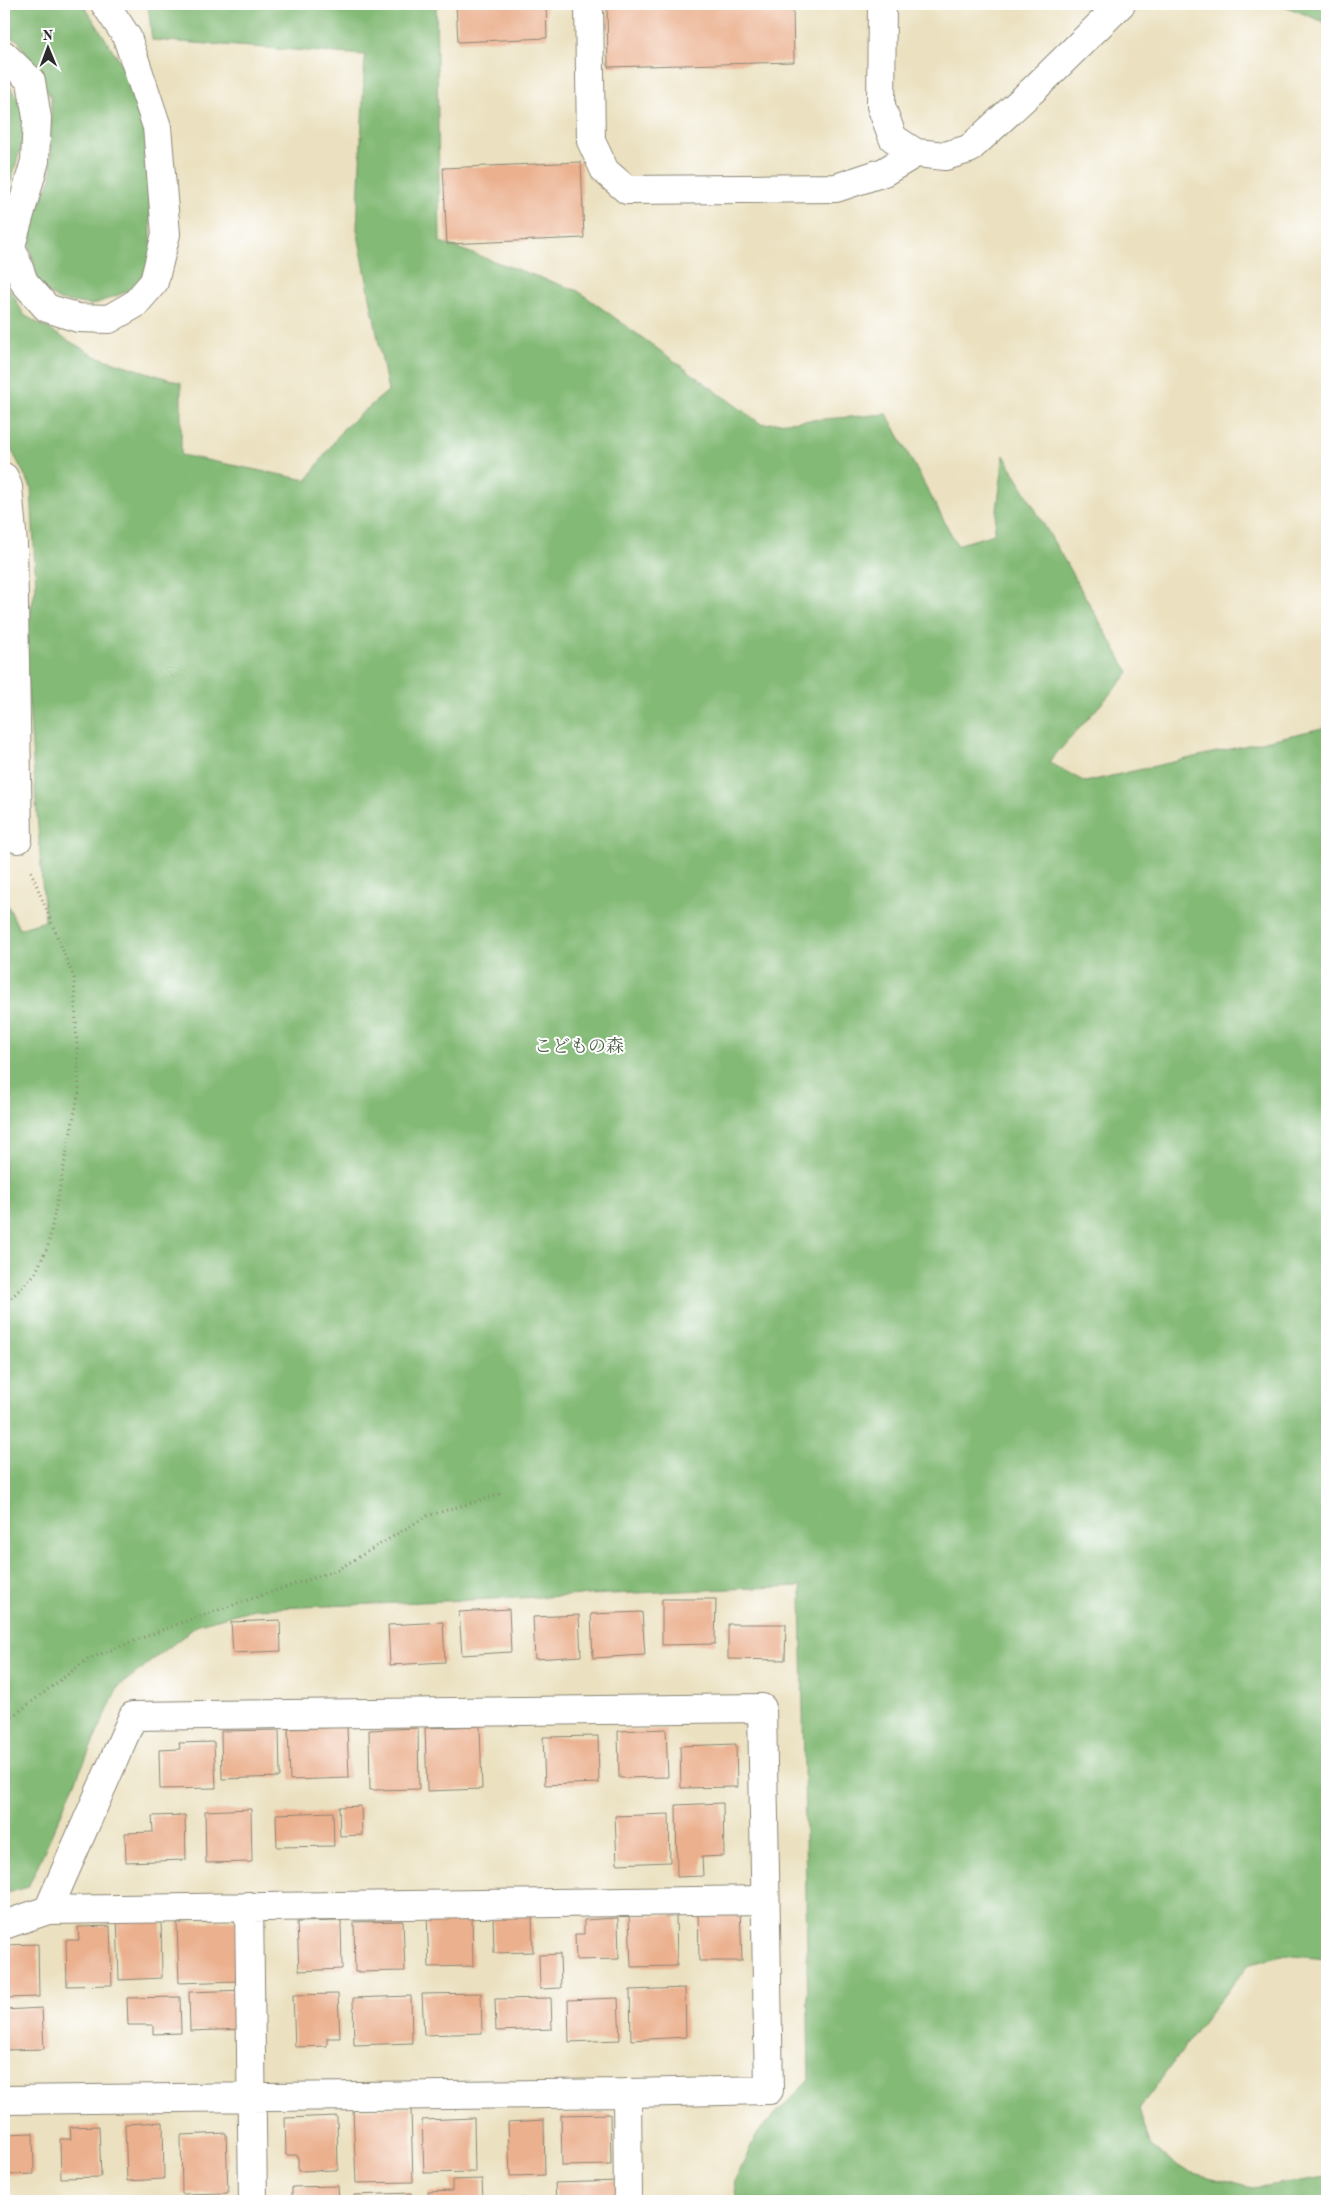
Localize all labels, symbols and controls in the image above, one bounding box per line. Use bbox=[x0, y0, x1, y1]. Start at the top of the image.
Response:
north arrow bbox=[22, 22, 72, 72]
text: N bbox=[42, 29, 54, 43]
park label: こどもの森 bbox=[534, 1036, 624, 1056]

